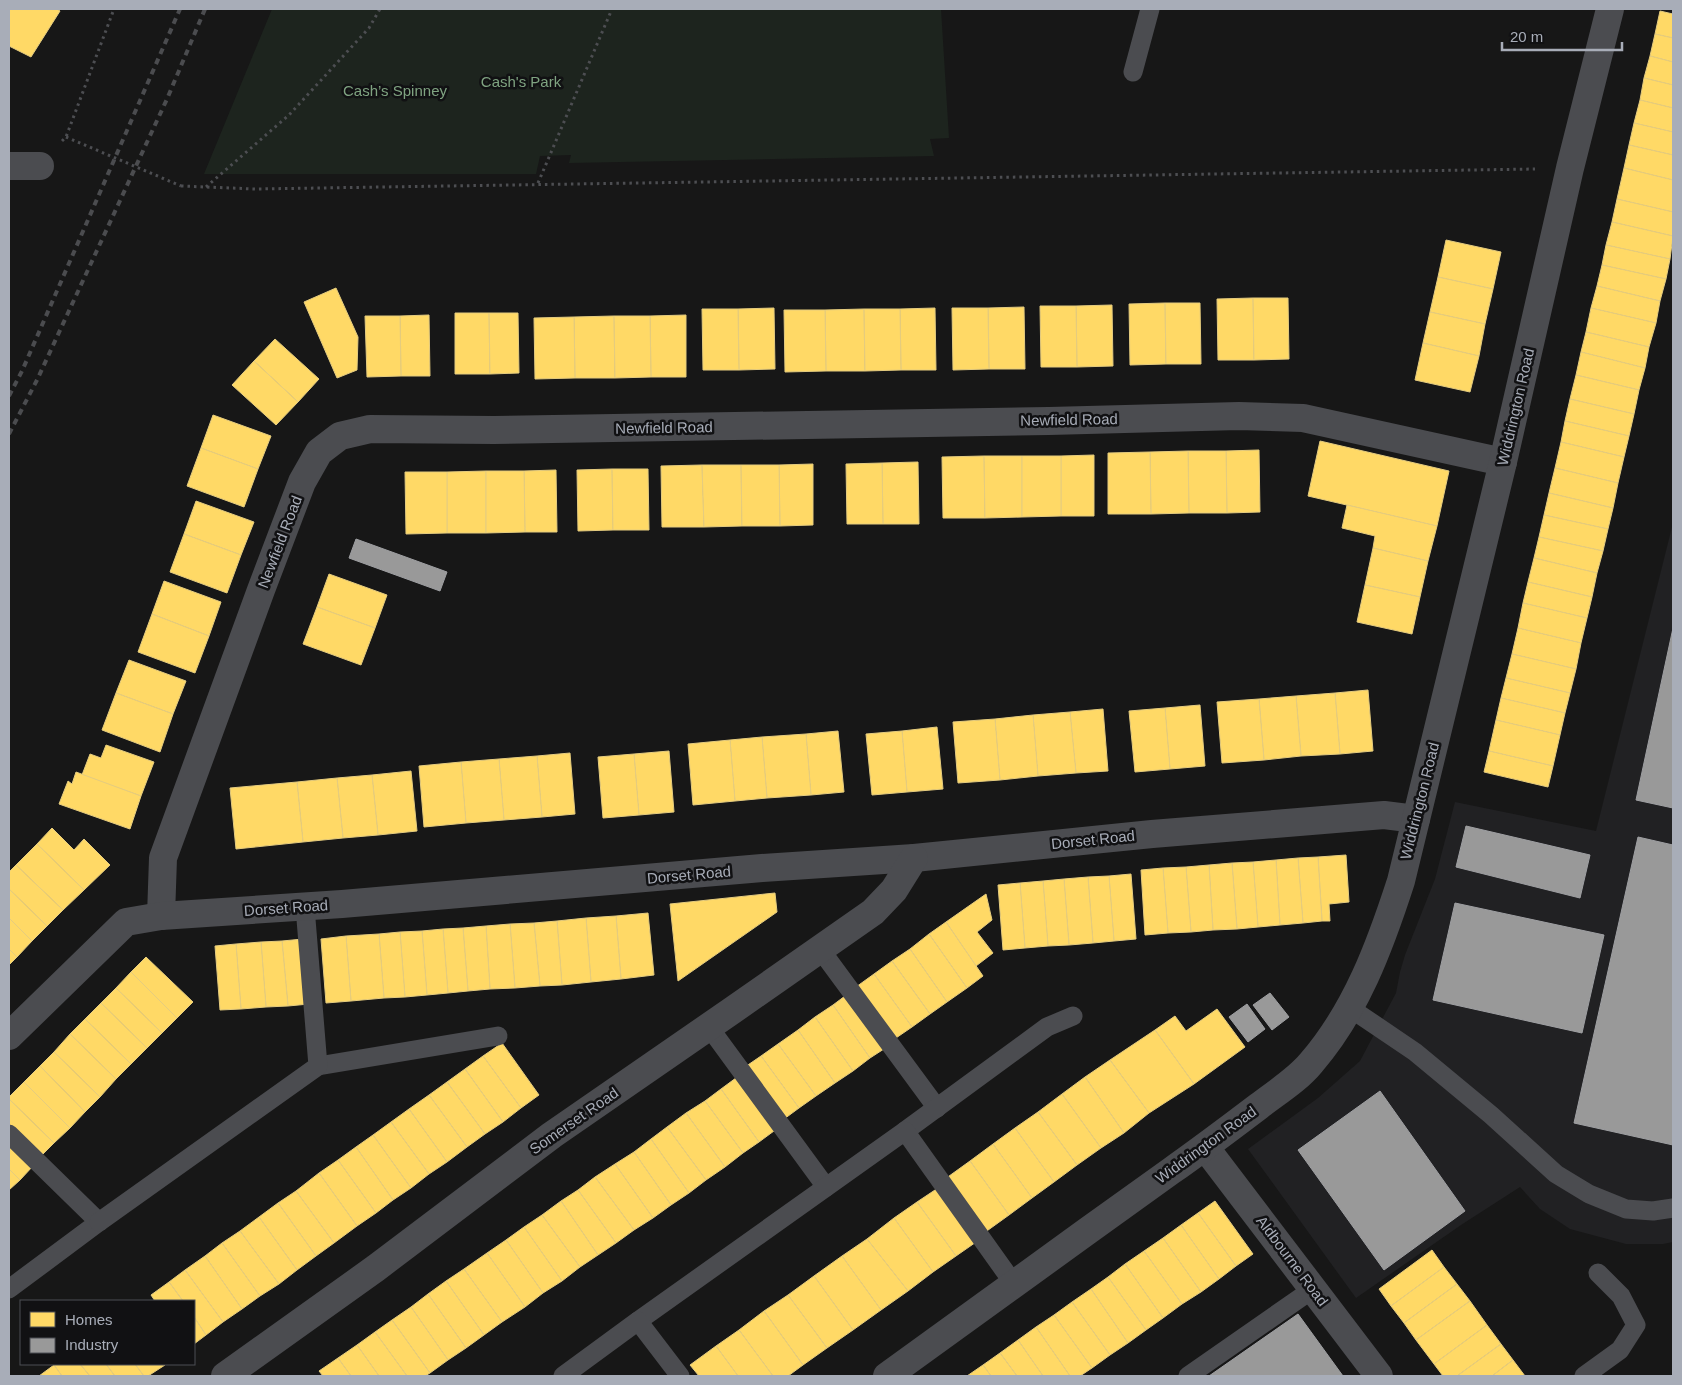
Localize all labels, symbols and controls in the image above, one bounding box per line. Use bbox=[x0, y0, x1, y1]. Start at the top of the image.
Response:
scale bar bbox=[1502, 20, 1622, 52]
text: 20 m bbox=[1510, 28, 1543, 45]
park label: Cash's Park bbox=[481, 73, 562, 90]
park label: Cash’s Spinney bbox=[343, 82, 447, 99]
street label: Widdrington Road bbox=[1494, 346, 1537, 467]
street label: Newfield Road bbox=[1020, 410, 1118, 429]
street label: Newfield Road bbox=[615, 418, 713, 437]
street label: Newfield Road bbox=[254, 493, 305, 590]
street label: Widdrington Road bbox=[1397, 741, 1442, 861]
street label: Dorset Road bbox=[1050, 827, 1136, 852]
street label: Dorset Road bbox=[646, 862, 732, 887]
street label: Dorset Road bbox=[243, 896, 329, 919]
street label: Somerset Road bbox=[526, 1084, 621, 1157]
street label: Widdrington Road bbox=[1152, 1102, 1259, 1187]
street label: Aldbourne Road bbox=[1253, 1212, 1332, 1309]
legend bbox=[20, 1300, 195, 1365]
text: Homes bbox=[65, 1311, 113, 1328]
text: Industry bbox=[65, 1336, 119, 1353]

